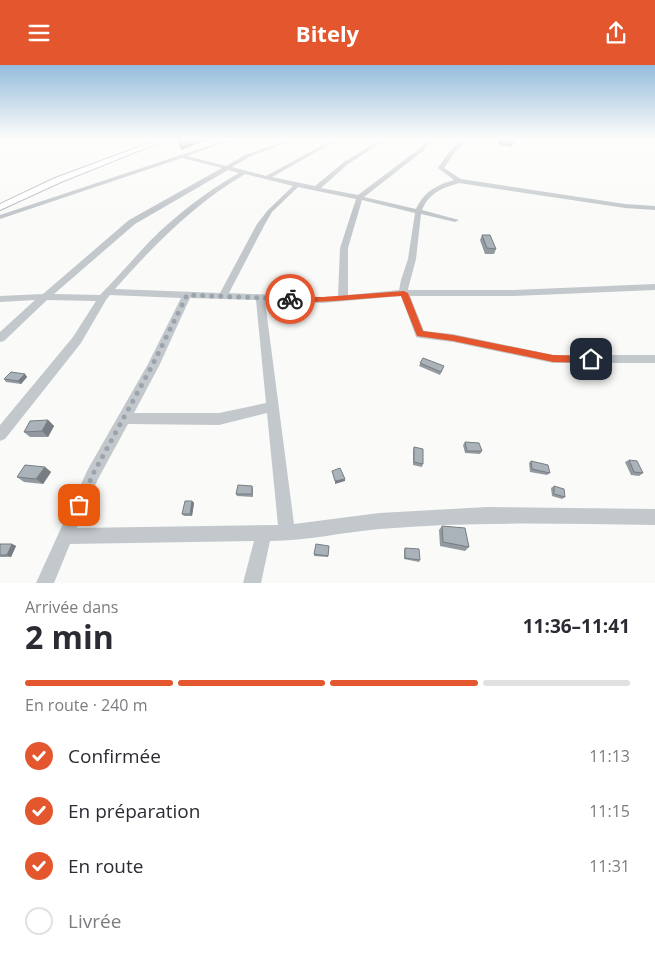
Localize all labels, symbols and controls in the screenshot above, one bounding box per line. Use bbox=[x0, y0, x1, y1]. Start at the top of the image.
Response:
text: Bitely bbox=[296, 18, 359, 48]
icon: menu bbox=[25, 19, 53, 47]
icon: share bbox=[602, 19, 630, 47]
courier bbox=[265, 274, 315, 324]
icon: bike bbox=[276, 285, 304, 313]
pin bbox=[570, 338, 612, 380]
icon: home bbox=[577, 345, 605, 373]
pin bbox=[58, 484, 100, 526]
icon: bag bbox=[65, 491, 93, 519]
text: Arrivée dans bbox=[25, 596, 118, 618]
text: 11:36–11:41 bbox=[523, 613, 630, 639]
text: 2 min bbox=[25, 615, 114, 658]
text: En route · 240 m bbox=[25, 694, 147, 716]
icon: check bbox=[25, 742, 53, 770]
text: Confirmée bbox=[68, 743, 161, 769]
text: 11:13 bbox=[589, 745, 630, 767]
icon: check bbox=[25, 797, 53, 825]
text: En préparation bbox=[68, 798, 200, 824]
text: 11:15 bbox=[589, 800, 630, 822]
icon: check bbox=[25, 852, 53, 880]
text: En route bbox=[68, 853, 143, 879]
text: 11:31 bbox=[589, 855, 630, 877]
text: Livrée bbox=[68, 908, 121, 934]

